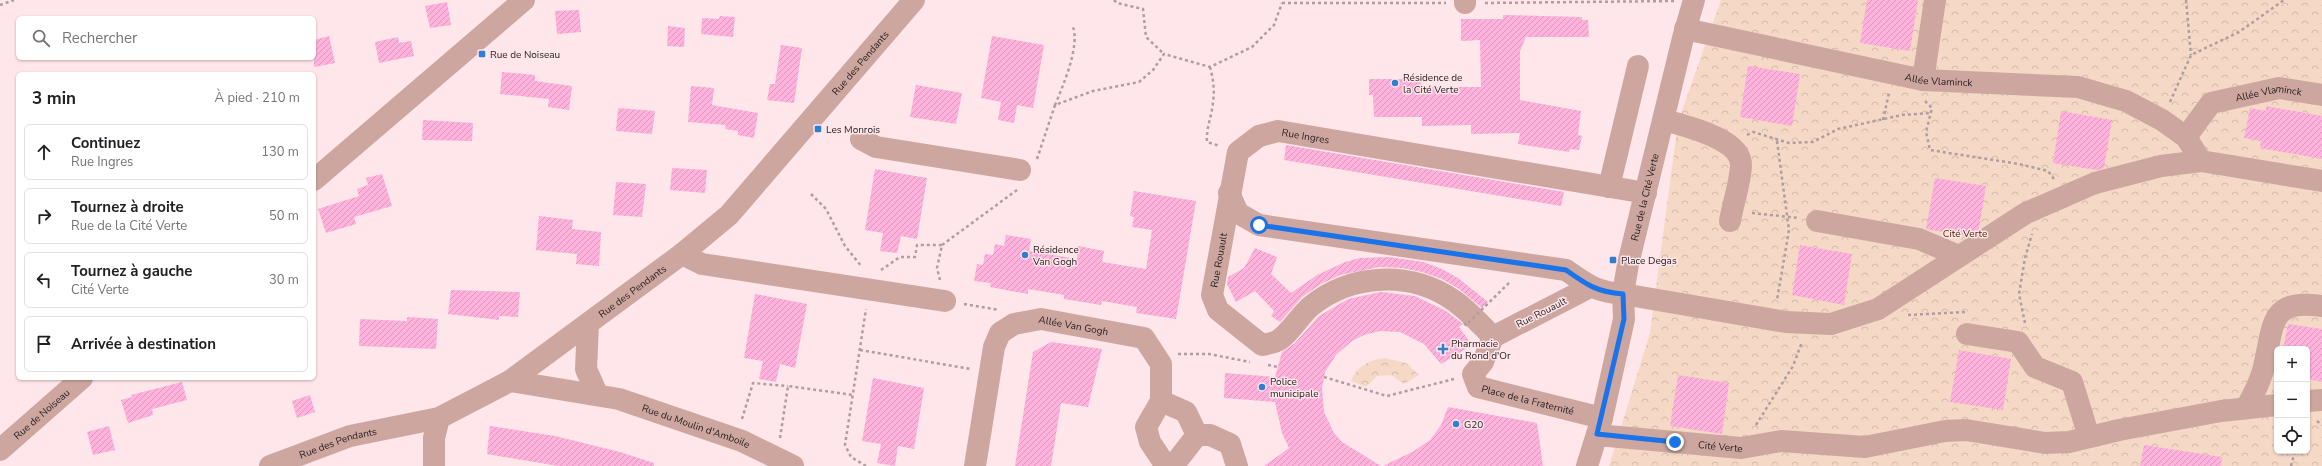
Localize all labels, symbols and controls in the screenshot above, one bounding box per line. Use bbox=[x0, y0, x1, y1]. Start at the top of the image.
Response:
search box bbox=[16, 16, 316, 60]
icon: search bbox=[30, 27, 52, 49]
text: Rechercher bbox=[62, 28, 137, 48]
street label: Rue des Pendants bbox=[829, 28, 893, 99]
place label: Rue de Noiseau bbox=[490, 48, 560, 62]
marker: Rue de Noiseau bbox=[477, 49, 487, 59]
street label: Allée Vlaminck bbox=[1903, 70, 1974, 90]
place label: Résidence de la Cité Verte bbox=[1403, 71, 1462, 97]
marker: Résidence de la Cité Verte bbox=[1390, 78, 1400, 88]
street label: Allée Vlaminck bbox=[2234, 82, 2304, 105]
text: 3 min bbox=[32, 87, 76, 110]
text: À pied · 210 m bbox=[215, 89, 300, 107]
place label: Les Monrois bbox=[826, 123, 880, 137]
marker: Les Monrois bbox=[813, 124, 823, 134]
street label: Rue Ingres bbox=[1281, 126, 1331, 148]
text: Continuez bbox=[71, 133, 140, 153]
icon: ahead bbox=[33, 141, 55, 163]
text: 130 m bbox=[261, 143, 299, 161]
street label: Rue de la Cité Verte bbox=[1628, 152, 1663, 242]
text: Rue Ingres bbox=[71, 153, 133, 171]
text: Tournez à droite bbox=[71, 197, 184, 217]
icon: right bbox=[33, 205, 55, 227]
text: 50 m bbox=[269, 207, 299, 225]
route start bbox=[1250, 216, 1268, 234]
text: Rue de la Cité Verte bbox=[71, 217, 187, 235]
park label: Cité Verte bbox=[1943, 227, 1987, 241]
street label: Rue Rouault bbox=[1207, 231, 1231, 289]
place label: Résidence Van Gogh bbox=[1032, 243, 1079, 269]
marker: Résidence Van Gogh bbox=[1020, 250, 1030, 260]
place label: Place Degas bbox=[1621, 254, 1677, 268]
marker: Place Degas bbox=[1608, 255, 1618, 265]
text: Tournez à gauche bbox=[71, 261, 193, 281]
street label: Rue des Pendants bbox=[596, 262, 670, 321]
icon: left bbox=[33, 269, 55, 291]
text: 30 m bbox=[269, 271, 299, 289]
text: Cité Verte bbox=[71, 281, 129, 299]
street label: Rue Rouault bbox=[1514, 294, 1570, 332]
street label: Allée Van Gogh bbox=[1037, 313, 1109, 339]
icon: arrive bbox=[33, 333, 55, 355]
text: Arrivée à destination bbox=[71, 334, 216, 354]
place label: Pharmacie du Rond d'Or bbox=[1451, 337, 1511, 363]
marker: Pharmacie du Rond d'Or bbox=[1438, 344, 1448, 354]
map controls bbox=[2274, 346, 2310, 454]
button: + bbox=[2274, 346, 2310, 382]
place label: Police municipale bbox=[1270, 375, 1318, 401]
marker: Police municipale bbox=[1257, 382, 1267, 392]
street label: Place de la Fraternité bbox=[1480, 382, 1575, 419]
button: − bbox=[2274, 382, 2310, 418]
street label: Rue de Noiseau bbox=[11, 386, 73, 443]
street label: Rue du Moulin d'Amboile bbox=[640, 401, 752, 452]
place label: G20 bbox=[1464, 418, 1483, 432]
button: locate bbox=[2274, 418, 2310, 454]
marker: G20 bbox=[1451, 419, 1461, 429]
street label: Rue des Pendants bbox=[297, 425, 378, 462]
route end bbox=[1666, 433, 1684, 451]
street label: Cité Verte bbox=[1698, 438, 1743, 456]

